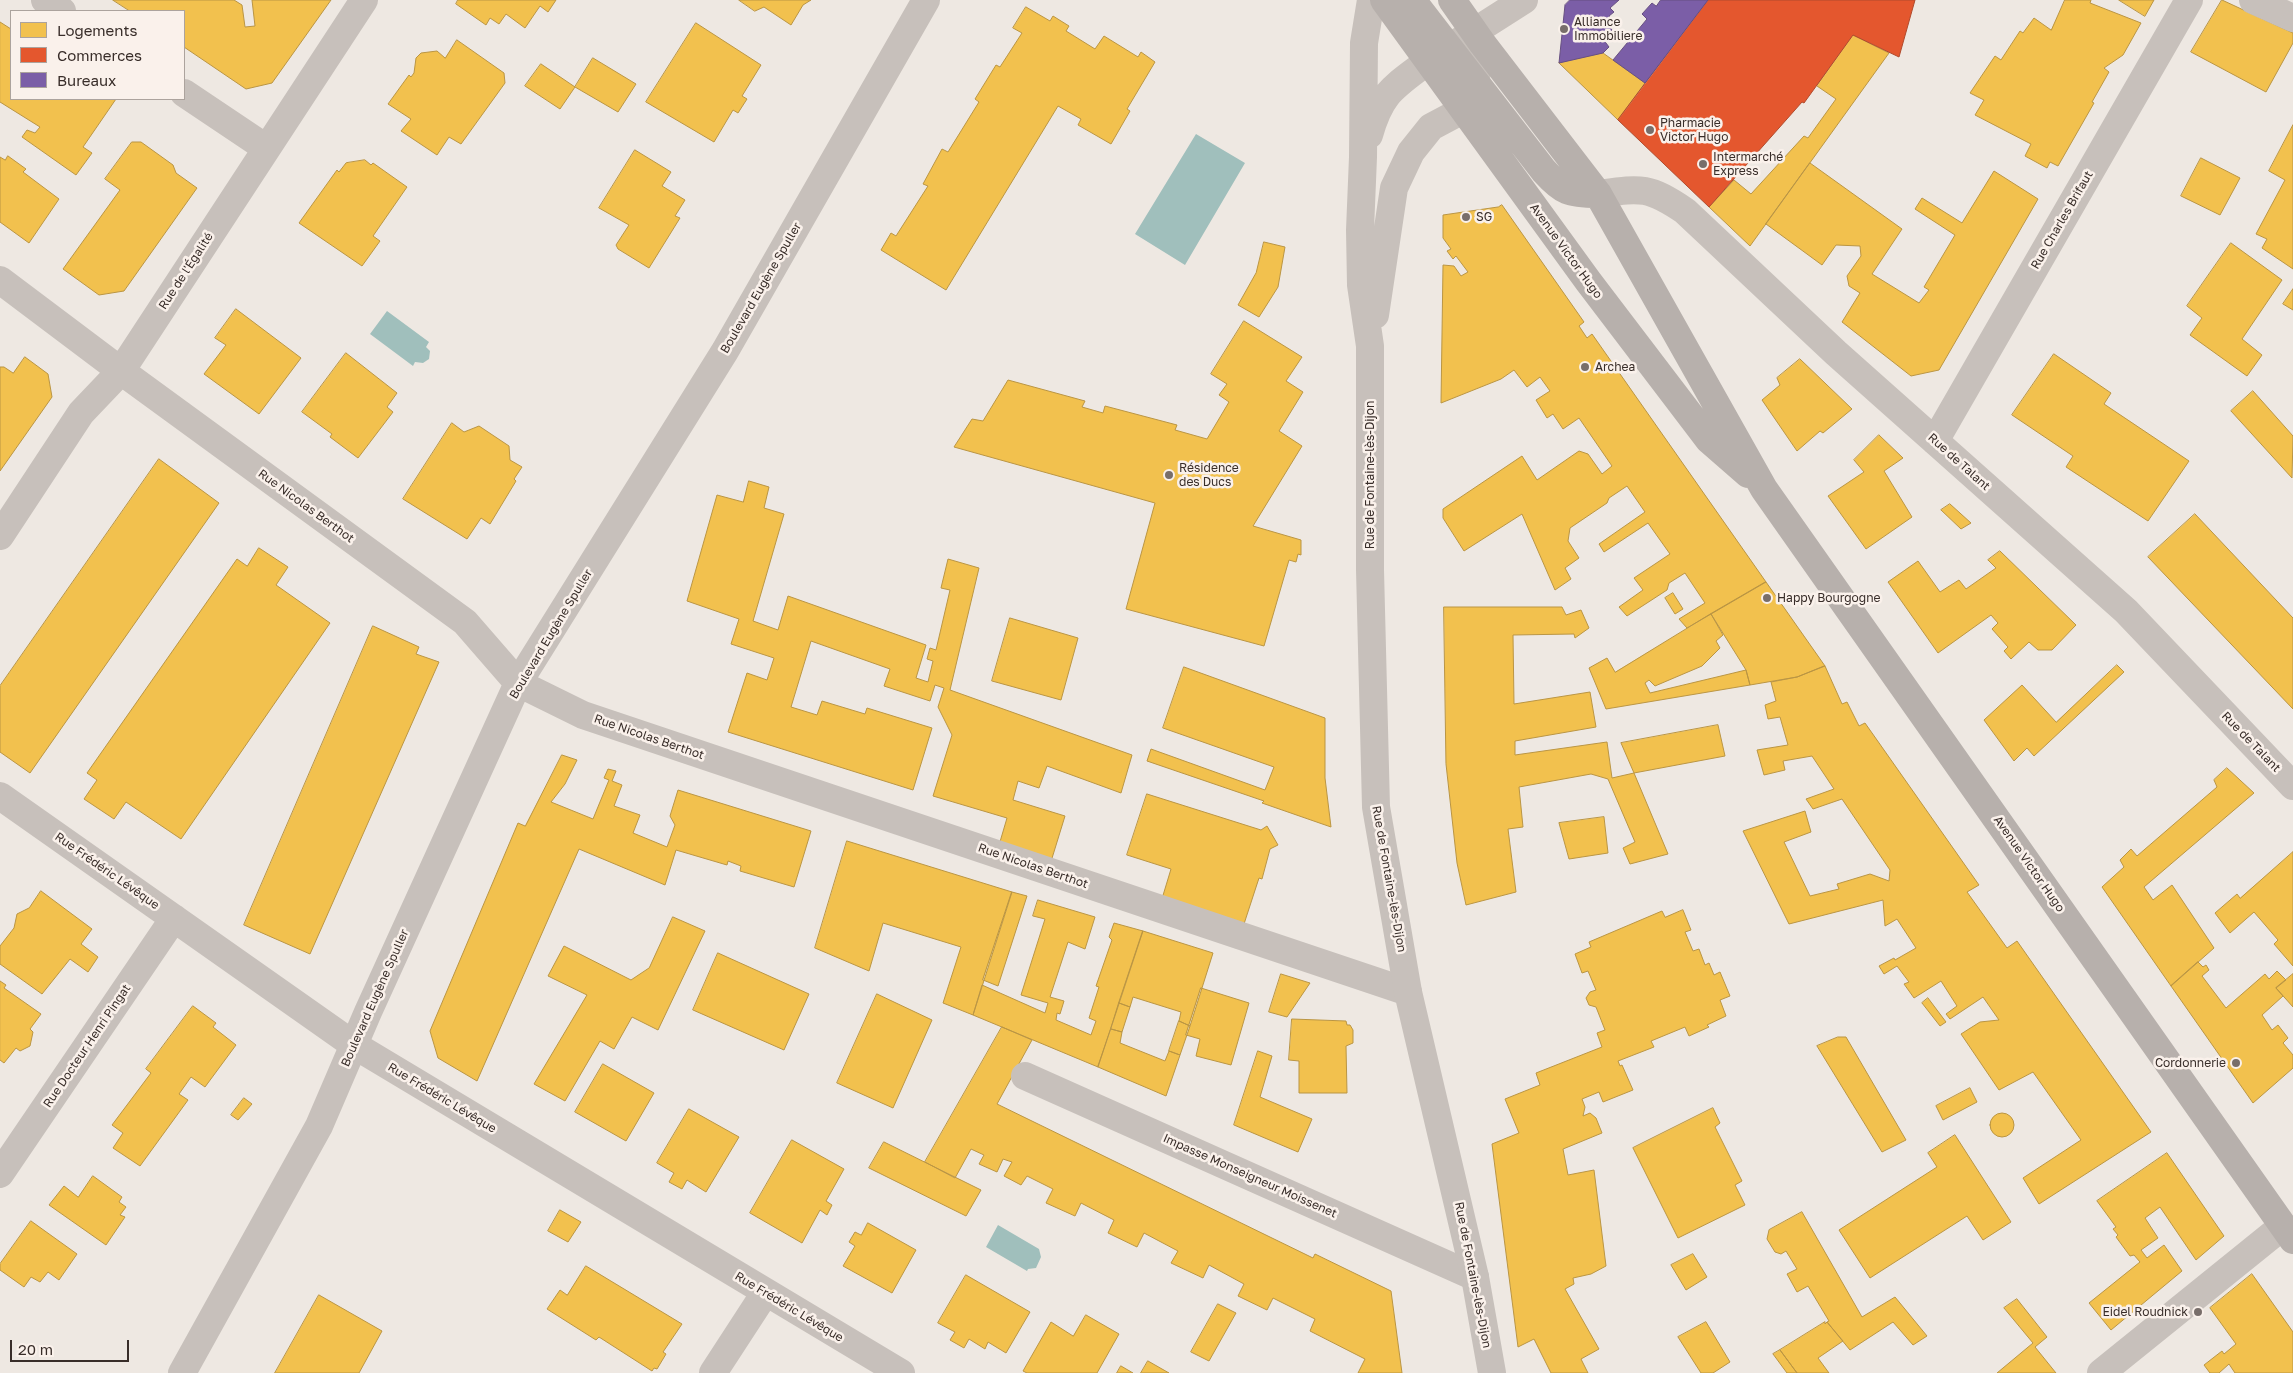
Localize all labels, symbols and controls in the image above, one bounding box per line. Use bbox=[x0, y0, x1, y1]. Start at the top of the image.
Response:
legend bbox=[10, 10, 185, 100]
place label: Alliance Immobiliere bbox=[1574, 15, 1642, 43]
text: Logements bbox=[57, 21, 137, 39]
marker: Alliance Immobiliere bbox=[1558, 23, 1570, 35]
text: Commerces bbox=[57, 46, 142, 64]
text: Bureaux bbox=[57, 71, 116, 89]
place label: Pharmacie Victor Hugo bbox=[1660, 116, 1728, 144]
marker: Pharmacie Victor Hugo bbox=[1644, 124, 1656, 136]
place label: Intermarché Express bbox=[1713, 150, 1783, 178]
marker: Intermarché Express bbox=[1697, 158, 1709, 170]
street label: Rue Charles Brifaut bbox=[2028, 168, 2096, 272]
street label: Avenue Victor Hugo bbox=[1527, 201, 1605, 301]
place label: SG bbox=[1476, 210, 1492, 224]
marker: SG bbox=[1460, 211, 1472, 223]
street label: Boulevard Eugène Spuller bbox=[718, 220, 804, 356]
street label: Rue de l'Égalité bbox=[156, 230, 216, 312]
place label: Archea bbox=[1595, 360, 1635, 374]
marker: Archea bbox=[1579, 361, 1591, 373]
street label: Rue de Fontaine-lès-Dijon bbox=[1363, 401, 1377, 549]
street label: Rue de Talant bbox=[1925, 430, 1993, 494]
place label: Résidence des Ducs bbox=[1179, 461, 1239, 489]
street label: Rue Nicolas Berthot bbox=[255, 466, 357, 546]
marker: Résidence des Ducs bbox=[1163, 469, 1175, 481]
street label: Boulevard Eugène Spuller bbox=[507, 567, 595, 701]
place label: Happy Bourgogne bbox=[1777, 591, 1880, 605]
marker: Happy Bourgogne bbox=[1761, 592, 1773, 604]
street label: Rue de Talant bbox=[2219, 709, 2283, 775]
street label: Rue Nicolas Berthot bbox=[592, 711, 706, 763]
street label: Rue de Fontaine-lès-Dijon bbox=[1369, 805, 1409, 953]
street label: Avenue Victor Hugo bbox=[1990, 813, 2068, 915]
street label: Rue Frédéric Lévêque bbox=[52, 830, 162, 912]
street label: Rue Nicolas Berthot bbox=[976, 840, 1090, 892]
street label: Boulevard Eugène Spuller bbox=[338, 927, 412, 1069]
street label: Rue Docteur Henri Pingat bbox=[40, 982, 134, 1110]
place label: Cordonnerie bbox=[2155, 1056, 2226, 1070]
marker: Cordonnerie bbox=[2230, 1057, 2242, 1069]
street label: Rue Frédéric Lévêque bbox=[385, 1060, 499, 1136]
street label: Impasse Monseigneur Moissenet bbox=[1161, 1131, 1339, 1221]
street label: Rue de Fontaine-lès-Dijon bbox=[1452, 1201, 1494, 1349]
street label: Rue Frédéric Lévêque bbox=[732, 1269, 846, 1345]
place label: Eidel Roudnick bbox=[2102, 1305, 2188, 1319]
marker: Eidel Roudnick bbox=[2192, 1306, 2204, 1318]
scale bar bbox=[12, 1330, 131, 1362]
text: 20 m bbox=[18, 1340, 53, 1358]

